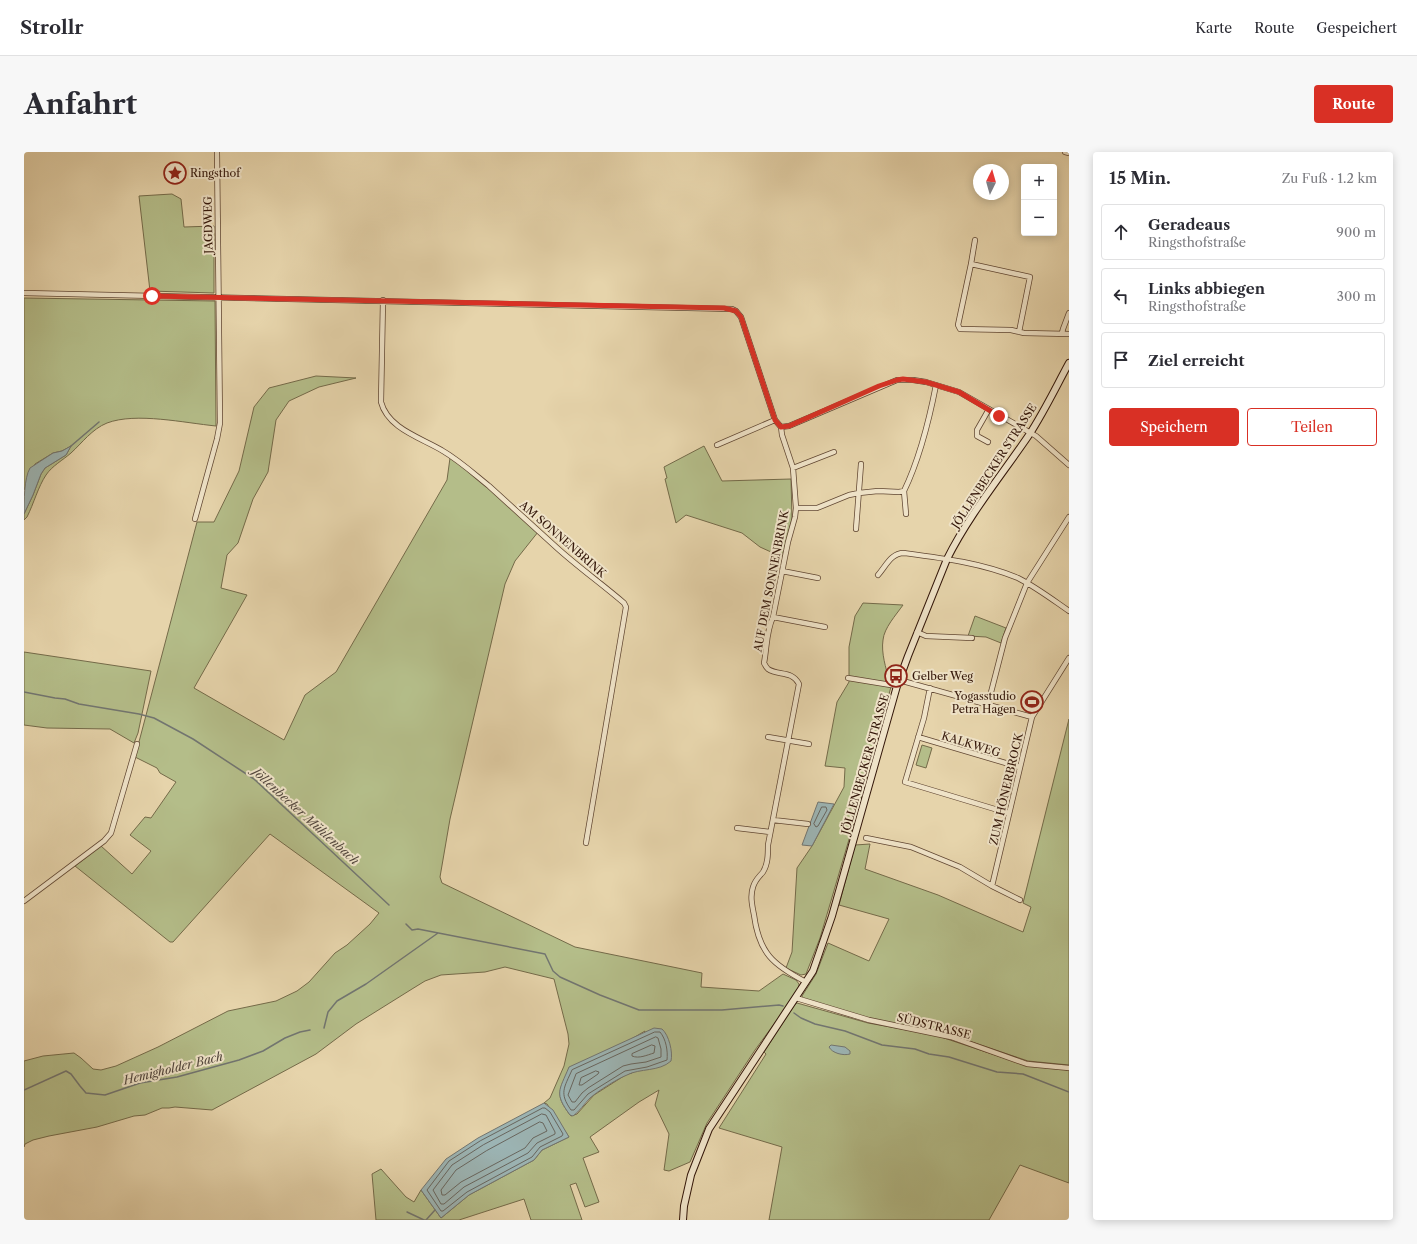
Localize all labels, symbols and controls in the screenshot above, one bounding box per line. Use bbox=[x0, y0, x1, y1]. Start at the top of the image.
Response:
text: Strollr bbox=[20, 16, 84, 39]
text: Karte bbox=[1195, 19, 1232, 37]
text: Route bbox=[1254, 19, 1294, 37]
text: Gespeichert bbox=[1316, 19, 1397, 37]
button: Route bbox=[1314, 85, 1393, 123]
text: Anfahrt bbox=[24, 87, 137, 121]
place icon: Ringsthof bbox=[162, 160, 188, 186]
north arrow bbox=[973, 164, 1009, 200]
map controls bbox=[1021, 164, 1057, 236]
button: + bbox=[1021, 164, 1057, 200]
place label: Ringsthof bbox=[190, 166, 242, 180]
text: 15 Min. bbox=[1109, 168, 1171, 188]
text: Zu Fuß · 1.2 km bbox=[1282, 170, 1377, 186]
street label: JAGDWEG bbox=[200, 196, 216, 256]
button: − bbox=[1021, 200, 1057, 236]
text: Geradeaus bbox=[1148, 215, 1230, 234]
icon: ahead bbox=[1110, 221, 1132, 243]
text: 900 m bbox=[1336, 224, 1376, 240]
text: Ringsthofstraße bbox=[1148, 234, 1246, 250]
text: Links abbiegen bbox=[1148, 279, 1265, 298]
icon: left bbox=[1110, 285, 1132, 307]
route start bbox=[143, 287, 161, 305]
text: 300 m bbox=[1337, 288, 1376, 304]
text: Ringsthofstraße bbox=[1148, 298, 1246, 314]
icon: arrive bbox=[1110, 349, 1132, 371]
text: Ziel erreicht bbox=[1148, 351, 1244, 370]
street label: JÖLLENBECKER STRASSE bbox=[946, 400, 1040, 533]
route end bbox=[990, 407, 1008, 425]
button: Speichern bbox=[1109, 408, 1239, 446]
button: Teilen bbox=[1247, 408, 1377, 446]
street label: AM SONNENBRINK bbox=[516, 497, 609, 581]
street label: AUF DEM SONNENBRINK bbox=[750, 508, 792, 654]
bus stop icon: Gelber Weg bbox=[883, 663, 909, 689]
place label: Gelber Weg bbox=[912, 669, 973, 683]
place label: Yogasstudio Petra Hagen bbox=[952, 689, 1016, 716]
sports icon: Yogasstudio Petra Hagen bbox=[1019, 689, 1045, 715]
street label: JÖLLENBECKER STRASSE bbox=[837, 691, 892, 838]
street label: KALKWEG bbox=[940, 728, 1002, 760]
street label: ZUM HÖNERBROCK bbox=[985, 731, 1026, 846]
water label: Jöllenbecker Mühlenbach bbox=[247, 762, 362, 868]
street label: SÜDSTRASSE bbox=[896, 1009, 973, 1042]
water label: Hemigholder Bach bbox=[121, 1048, 225, 1088]

